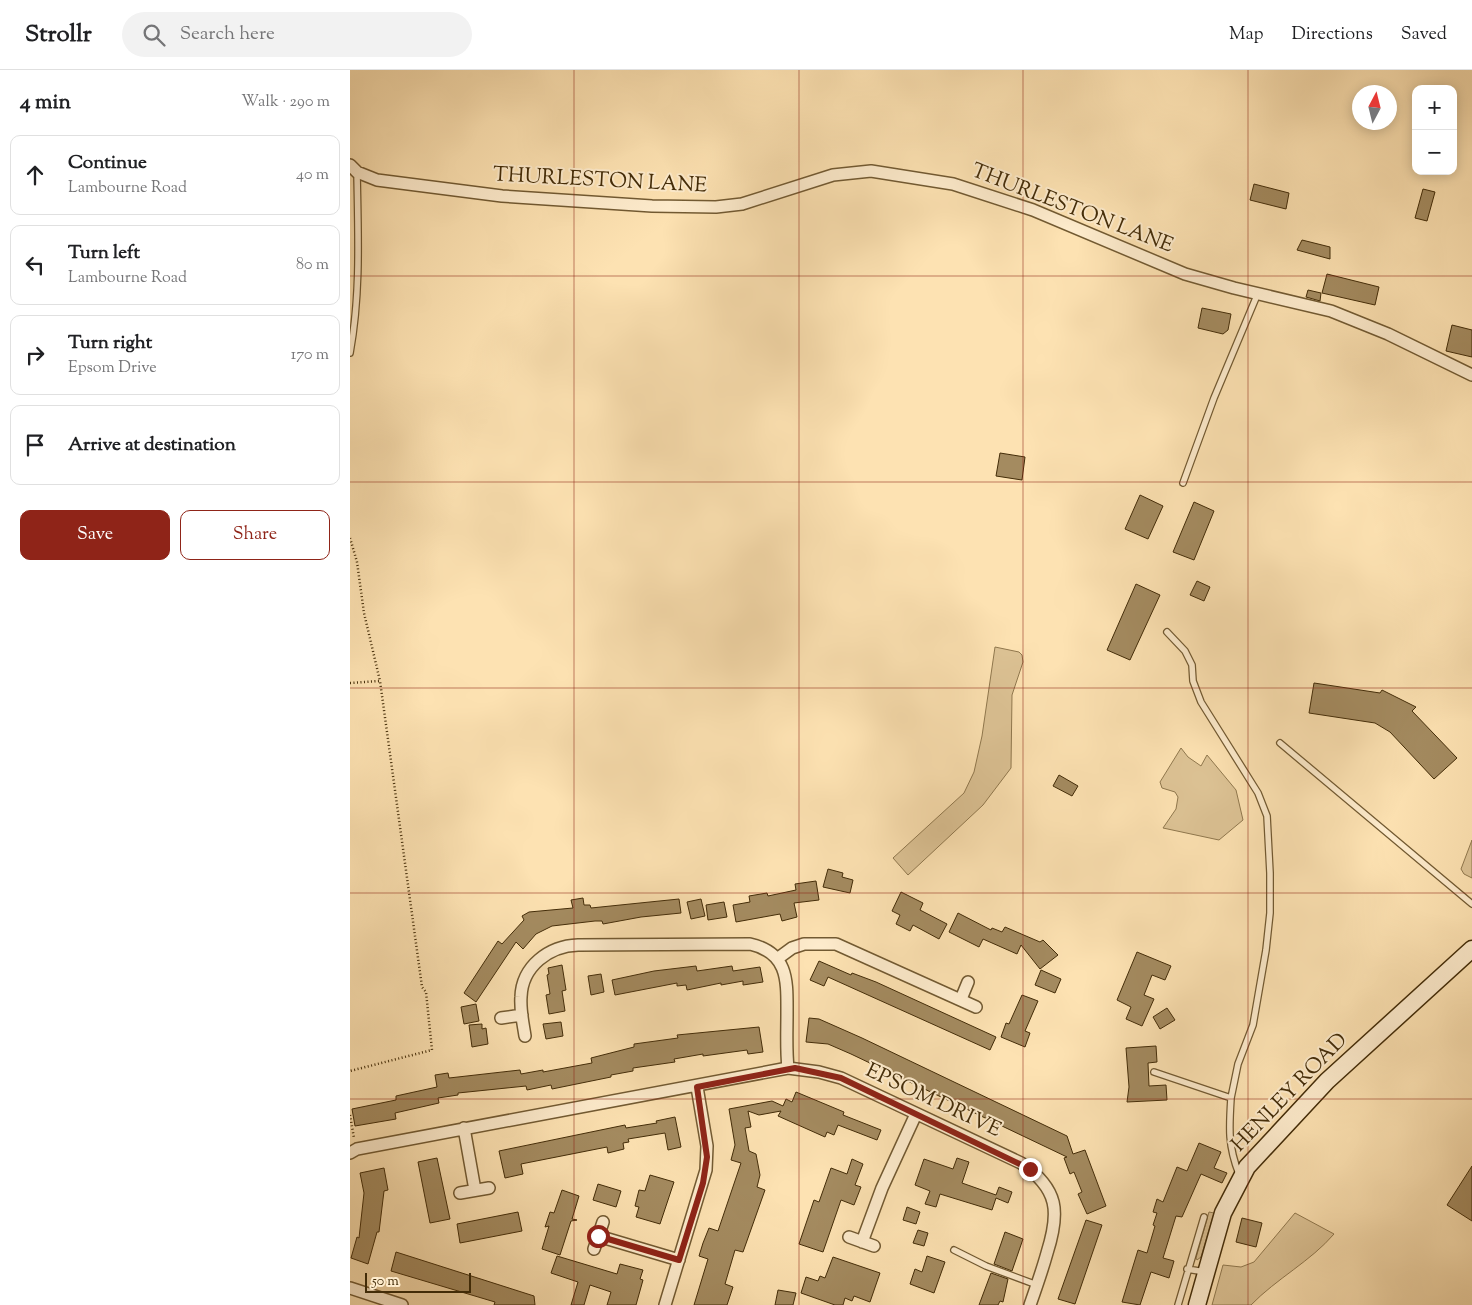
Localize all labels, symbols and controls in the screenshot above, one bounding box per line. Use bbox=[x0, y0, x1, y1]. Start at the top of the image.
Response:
search box bbox=[122, 12, 472, 57]
text: Strollr bbox=[25, 18, 92, 52]
icon: search bbox=[140, 21, 168, 49]
text: Search here bbox=[180, 21, 275, 48]
text: Map bbox=[1229, 22, 1264, 48]
text: Directions bbox=[1292, 22, 1373, 48]
text: Saved bbox=[1401, 22, 1447, 48]
north arrow bbox=[1352, 85, 1397, 130]
map controls bbox=[1412, 85, 1457, 175]
button: + bbox=[1412, 85, 1457, 130]
text: 4 min bbox=[20, 88, 71, 118]
text: Walk · 290 m bbox=[241, 91, 330, 114]
button: − bbox=[1412, 130, 1457, 175]
text: Continue bbox=[68, 150, 147, 177]
street label: THURLESTON LANE bbox=[967, 157, 1178, 261]
street label: THURLESTON LANE bbox=[492, 160, 708, 202]
icon: ahead bbox=[21, 161, 49, 189]
text: 40 m bbox=[296, 164, 329, 187]
text: Lambourne Road bbox=[68, 177, 187, 200]
text: Turn left bbox=[68, 240, 140, 267]
icon: left bbox=[21, 251, 49, 279]
text: 80 m bbox=[296, 254, 329, 277]
text: Lambourne Road bbox=[68, 267, 187, 290]
text: Turn right bbox=[68, 330, 152, 357]
icon: right bbox=[21, 341, 49, 369]
text: 170 m bbox=[291, 344, 329, 367]
text: Epsom Drive bbox=[68, 357, 157, 380]
icon: arrive bbox=[21, 431, 49, 459]
text: Arrive at destination bbox=[68, 432, 236, 459]
button: Save bbox=[20, 510, 170, 560]
button: Share bbox=[180, 510, 330, 560]
street label: HENLEY ROAD bbox=[1225, 1027, 1355, 1159]
street label: EPSOM DRIVE bbox=[860, 1056, 1006, 1146]
route end bbox=[1019, 1158, 1042, 1181]
route start bbox=[587, 1225, 610, 1248]
scale bar bbox=[365, 1270, 471, 1293]
text: 50 m bbox=[372, 1272, 399, 1292]

